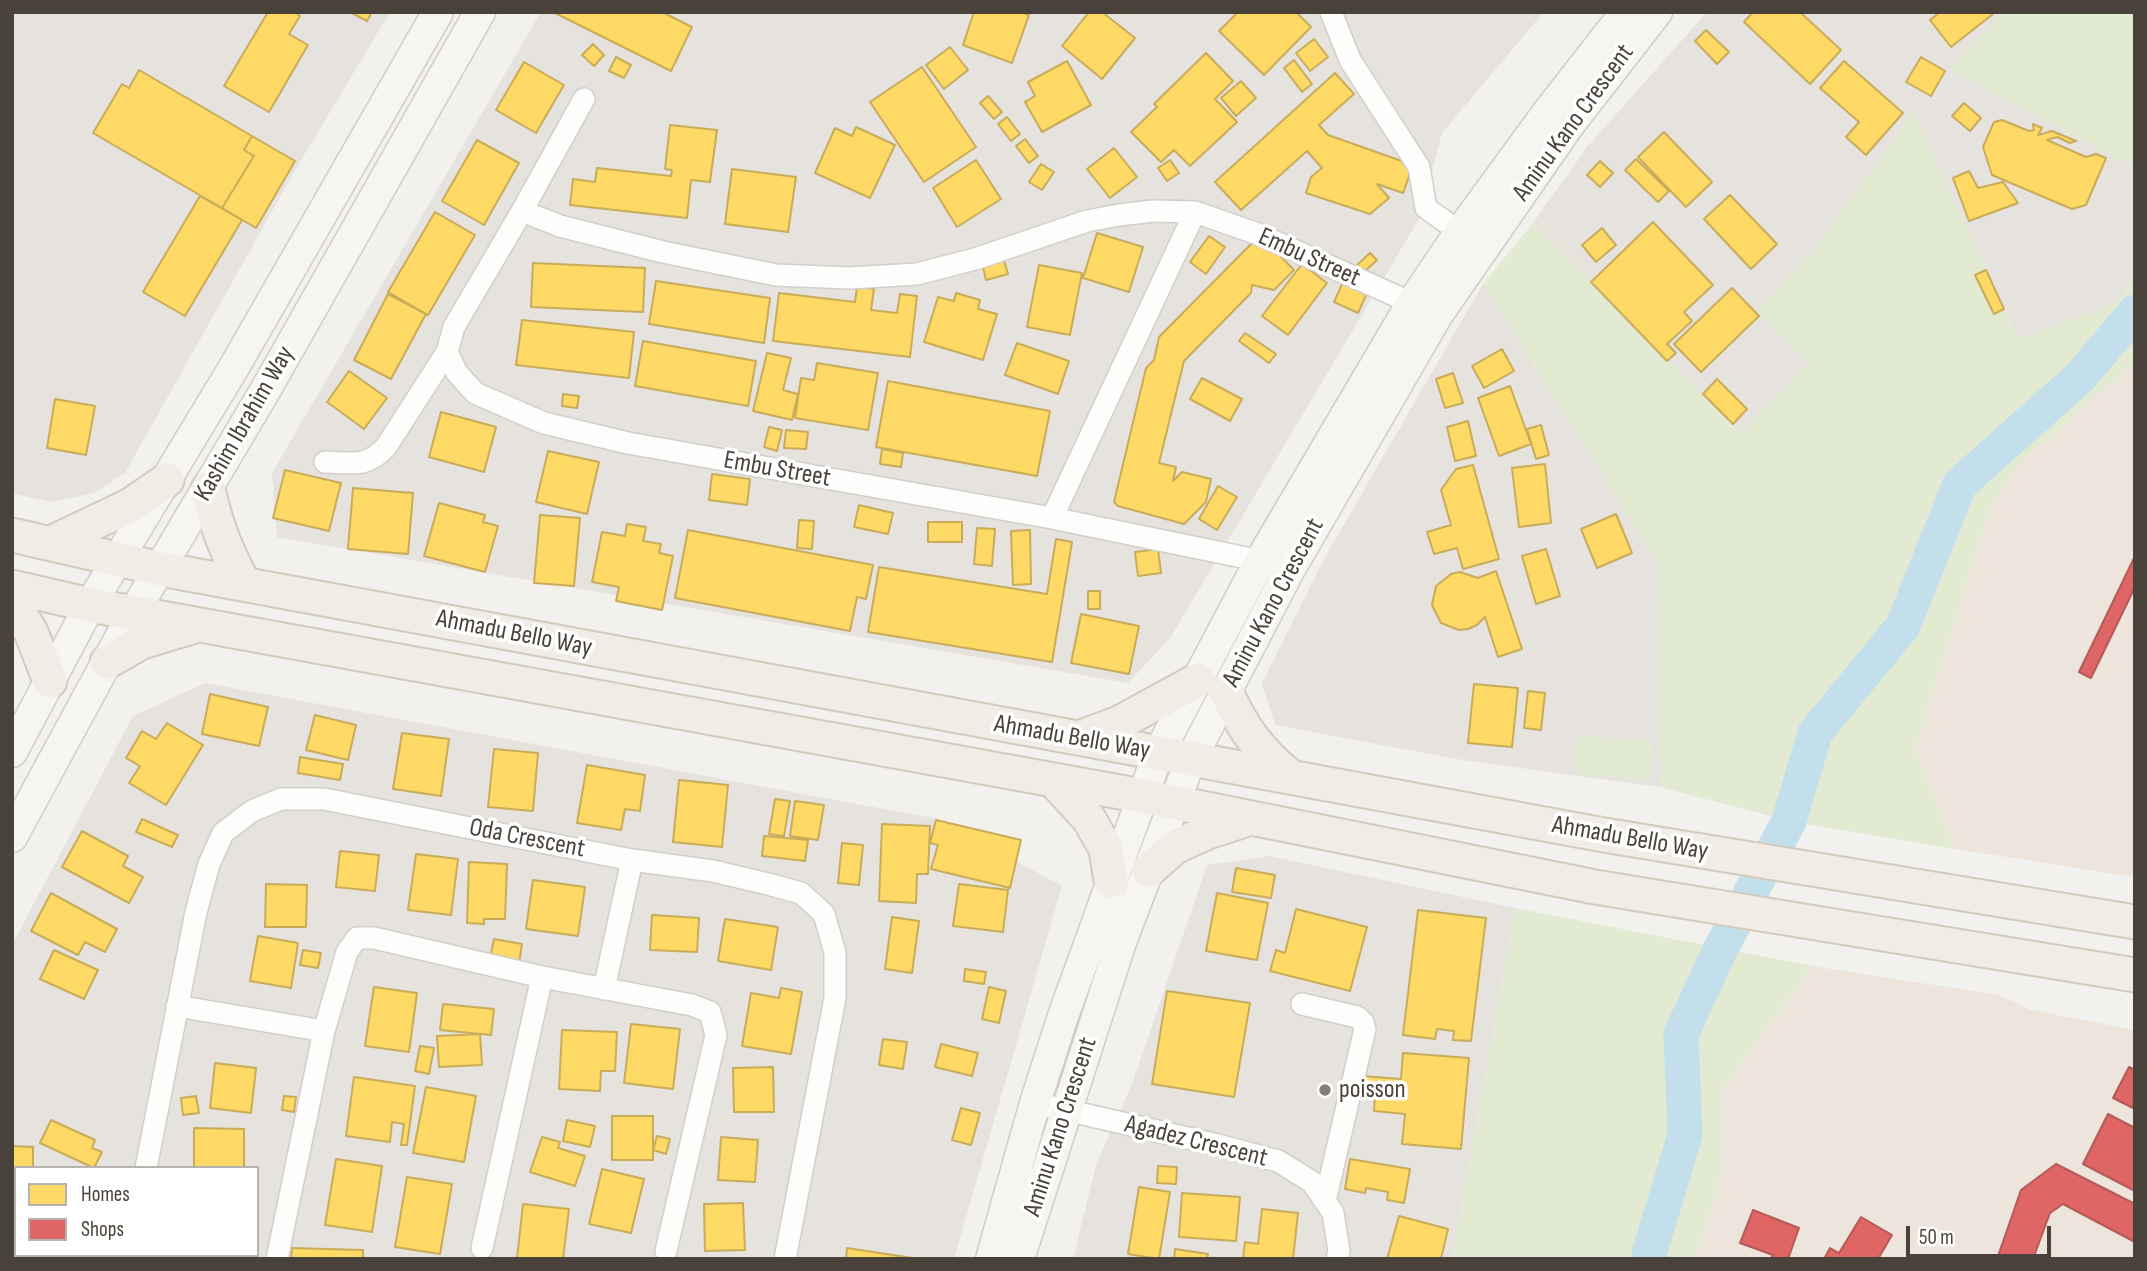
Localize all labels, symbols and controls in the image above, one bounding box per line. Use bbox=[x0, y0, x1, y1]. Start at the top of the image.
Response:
street label: Aminu Kano Crescent bbox=[1507, 38, 1641, 208]
street label: Embu Street bbox=[1253, 222, 1365, 294]
street label: Kashim Ibrahim Way bbox=[188, 341, 302, 507]
street label: Embu Street bbox=[721, 445, 833, 495]
street label: Aminu Kano Crescent bbox=[1216, 513, 1332, 693]
street label: Ahmadu Bello Way bbox=[434, 604, 594, 664]
street label: Ahmadu Bello Way bbox=[992, 709, 1152, 767]
street label: Ahmadu Bello Way bbox=[1550, 810, 1710, 868]
street label: Oda Crescent bbox=[467, 813, 587, 865]
street label: Aminu Kano Crescent bbox=[1017, 1034, 1105, 1220]
place label: poisson bbox=[1339, 1074, 1406, 1106]
marker: poisson bbox=[1317, 1082, 1333, 1098]
street label: Agadez Crescent bbox=[1122, 1109, 1270, 1175]
legend bbox=[14, 1166, 259, 1257]
text: Homes bbox=[81, 1182, 130, 1207]
scale bar bbox=[1909, 1212, 2054, 1256]
text: Shops bbox=[81, 1217, 124, 1242]
text: 50 m bbox=[1919, 1225, 1954, 1250]

